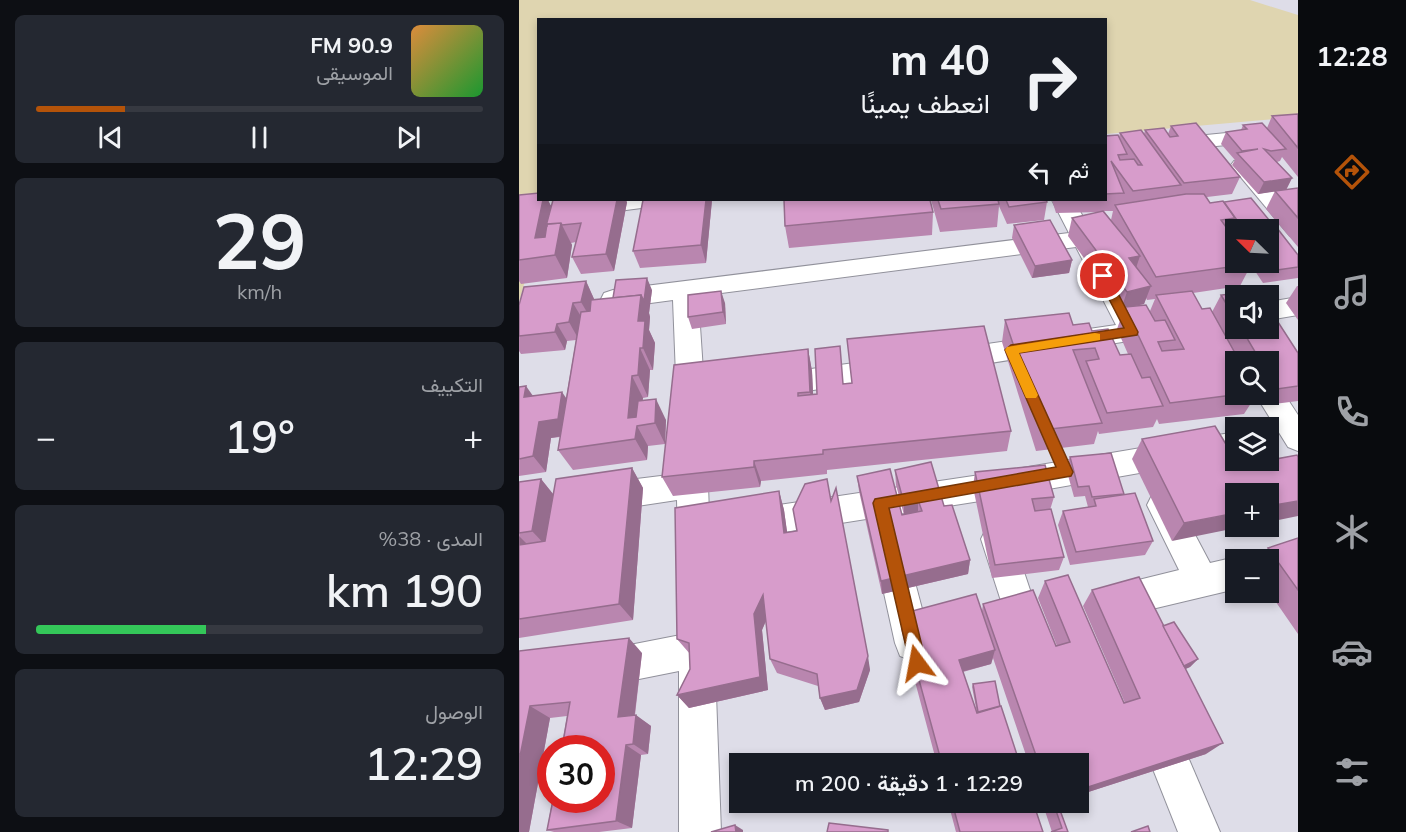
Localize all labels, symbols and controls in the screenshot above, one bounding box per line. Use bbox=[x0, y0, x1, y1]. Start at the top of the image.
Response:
text: 90.9 FM bbox=[310, 31, 393, 59]
text: 40 m bbox=[890, 33, 990, 86]
text: 12:28 bbox=[1316, 39, 1388, 73]
icon: right bbox=[1011, 42, 1089, 120]
text: الموسيقى bbox=[316, 60, 393, 85]
text: انعطف يمينًا bbox=[860, 86, 990, 120]
icon: previous bbox=[94, 121, 127, 154]
icon: pause bbox=[243, 121, 276, 154]
icon: next bbox=[392, 121, 425, 154]
icon: directions bbox=[1331, 151, 1373, 193]
icon: left bbox=[1023, 156, 1056, 189]
text: ثم bbox=[1068, 156, 1089, 184]
text: 29 bbox=[213, 191, 306, 289]
north arrow bbox=[1225, 219, 1279, 273]
map controls bbox=[1225, 219, 1279, 603]
pin bbox=[1077, 250, 1128, 301]
icon: arrive bbox=[1086, 259, 1119, 292]
icon: music bbox=[1331, 271, 1373, 313]
text: km/h bbox=[237, 279, 282, 304]
button: sound bbox=[1225, 285, 1279, 339]
button: search bbox=[1225, 351, 1279, 405]
text: التكييف bbox=[421, 372, 483, 397]
icon: phone bbox=[1331, 391, 1373, 433]
text: 19° bbox=[224, 408, 295, 464]
text: − bbox=[36, 416, 56, 457]
text: + bbox=[463, 416, 483, 457]
button: layers bbox=[1225, 417, 1279, 471]
button: + bbox=[1225, 483, 1279, 537]
icon: climate bbox=[1331, 511, 1373, 553]
text: المدى · 38% bbox=[379, 526, 483, 551]
button: − bbox=[1225, 549, 1279, 603]
text: 190 km bbox=[326, 562, 483, 618]
position arrow bbox=[885, 631, 949, 695]
icon: car bbox=[1331, 631, 1373, 673]
text: الوصول bbox=[425, 699, 483, 724]
text: 12:29 bbox=[364, 735, 483, 791]
speed limit sign: 30 bbox=[537, 735, 615, 813]
icon: filters bbox=[1331, 751, 1373, 793]
text: 12:29 · 1 دقيقة · 200 m bbox=[795, 769, 1023, 797]

